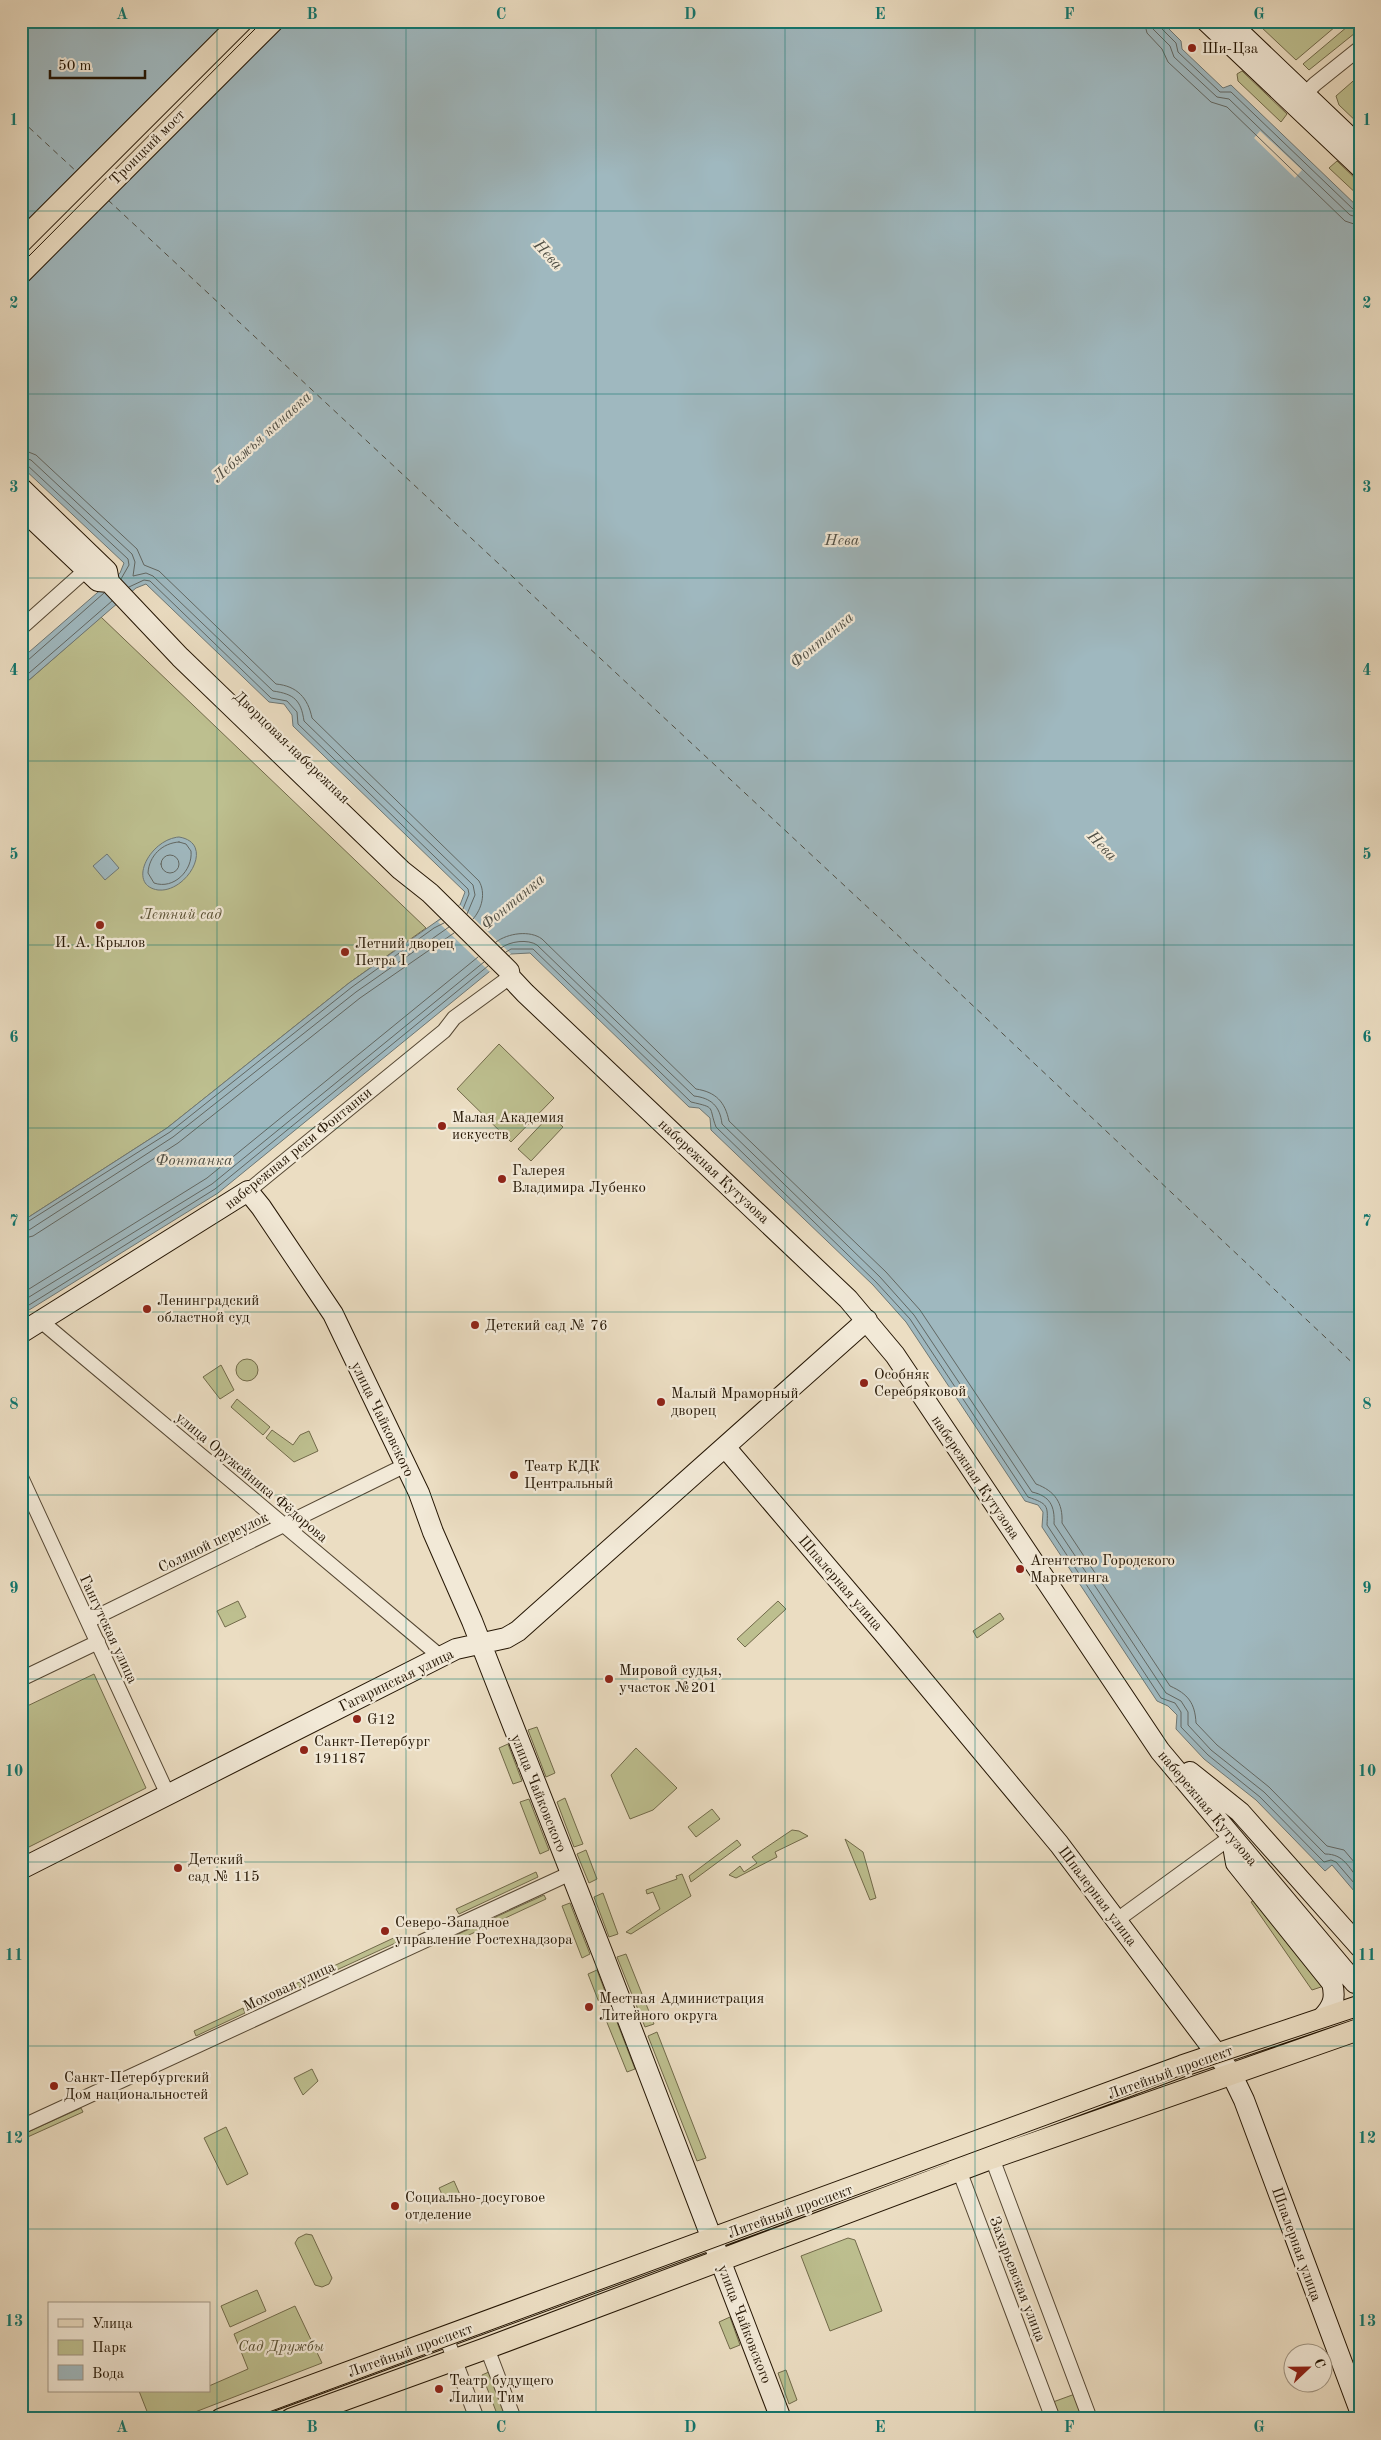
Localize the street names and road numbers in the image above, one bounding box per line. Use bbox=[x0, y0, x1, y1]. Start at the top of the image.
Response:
street label: Троицкий мост bbox=[107, 107, 189, 189]
street label: Дворцовая набережная bbox=[230, 689, 352, 807]
street label: набережная реки Фонтанки bbox=[223, 1085, 375, 1213]
street label: набережная Кутузова bbox=[655, 1117, 772, 1228]
street label: улица Чайковского bbox=[347, 1360, 416, 1480]
street label: улица Оружейника Фёдорова bbox=[172, 1410, 330, 1546]
street label: набережная Кутузова bbox=[928, 1413, 1022, 1543]
street label: Соляной переулок bbox=[156, 1510, 271, 1576]
street label: Шпалерная улица bbox=[795, 1534, 885, 1635]
street label: Гангутская улица bbox=[76, 1573, 140, 1687]
street label: Гагаринская улица bbox=[337, 1647, 457, 1716]
street label: улица Чайковского bbox=[507, 1732, 568, 1855]
street label: набережная Кутузова bbox=[1154, 1748, 1260, 1870]
street label: Шпалерная улица bbox=[1055, 1844, 1139, 1950]
street label: Моховая улица bbox=[241, 1959, 338, 2015]
street label: Литейный проспект bbox=[1106, 2044, 1235, 2103]
street label: Литейный проспект bbox=[726, 2183, 855, 2242]
street label: Шпалерная улица bbox=[1268, 2185, 1323, 2304]
street label: Захарьевская улица bbox=[986, 2215, 1048, 2345]
street label: улица Чайковского bbox=[714, 2263, 773, 2386]
street label: Литейный проспект bbox=[346, 2322, 475, 2381]

